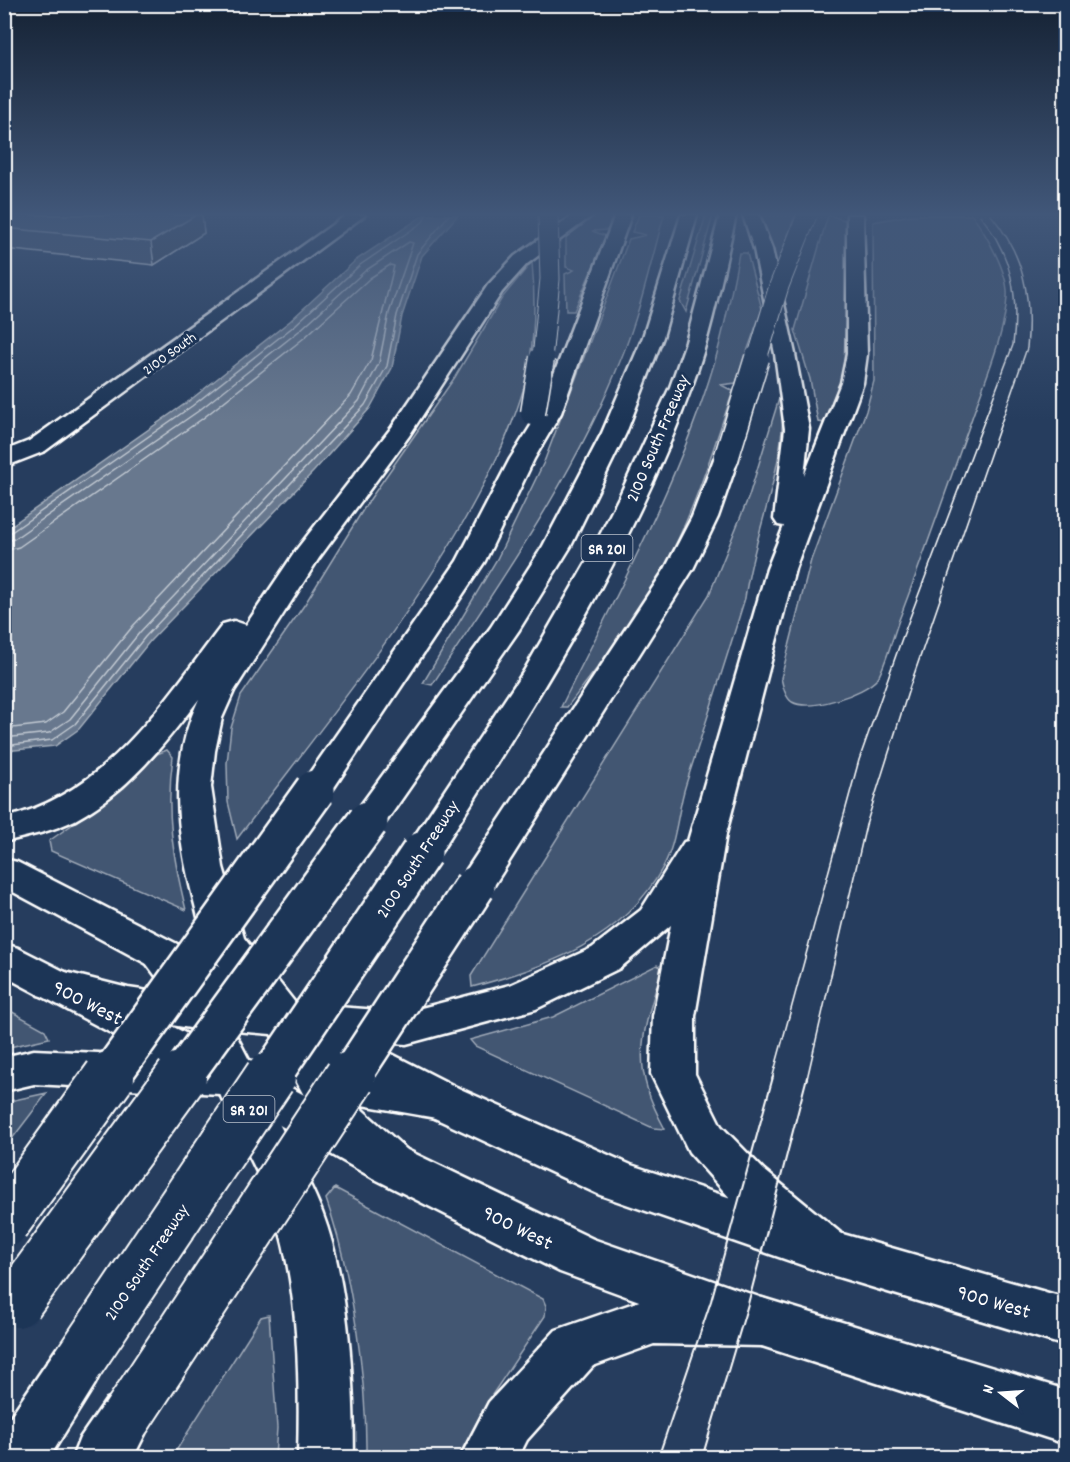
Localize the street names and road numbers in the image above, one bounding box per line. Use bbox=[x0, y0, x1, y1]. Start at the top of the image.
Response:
street label: 2100 South bbox=[139, 327, 202, 382]
street label: 2100 South Freeway bbox=[621, 371, 698, 507]
road number: SR 201 bbox=[582, 535, 632, 561]
street label: 2100 South Freeway bbox=[372, 796, 467, 924]
street label: 900 West bbox=[46, 974, 127, 1035]
road number: SR 201 bbox=[224, 1096, 274, 1122]
street label: 2100 South Freeway bbox=[100, 1199, 197, 1327]
street label: 900 West bbox=[476, 1200, 557, 1260]
street label: 900 West bbox=[953, 1279, 1034, 1329]

